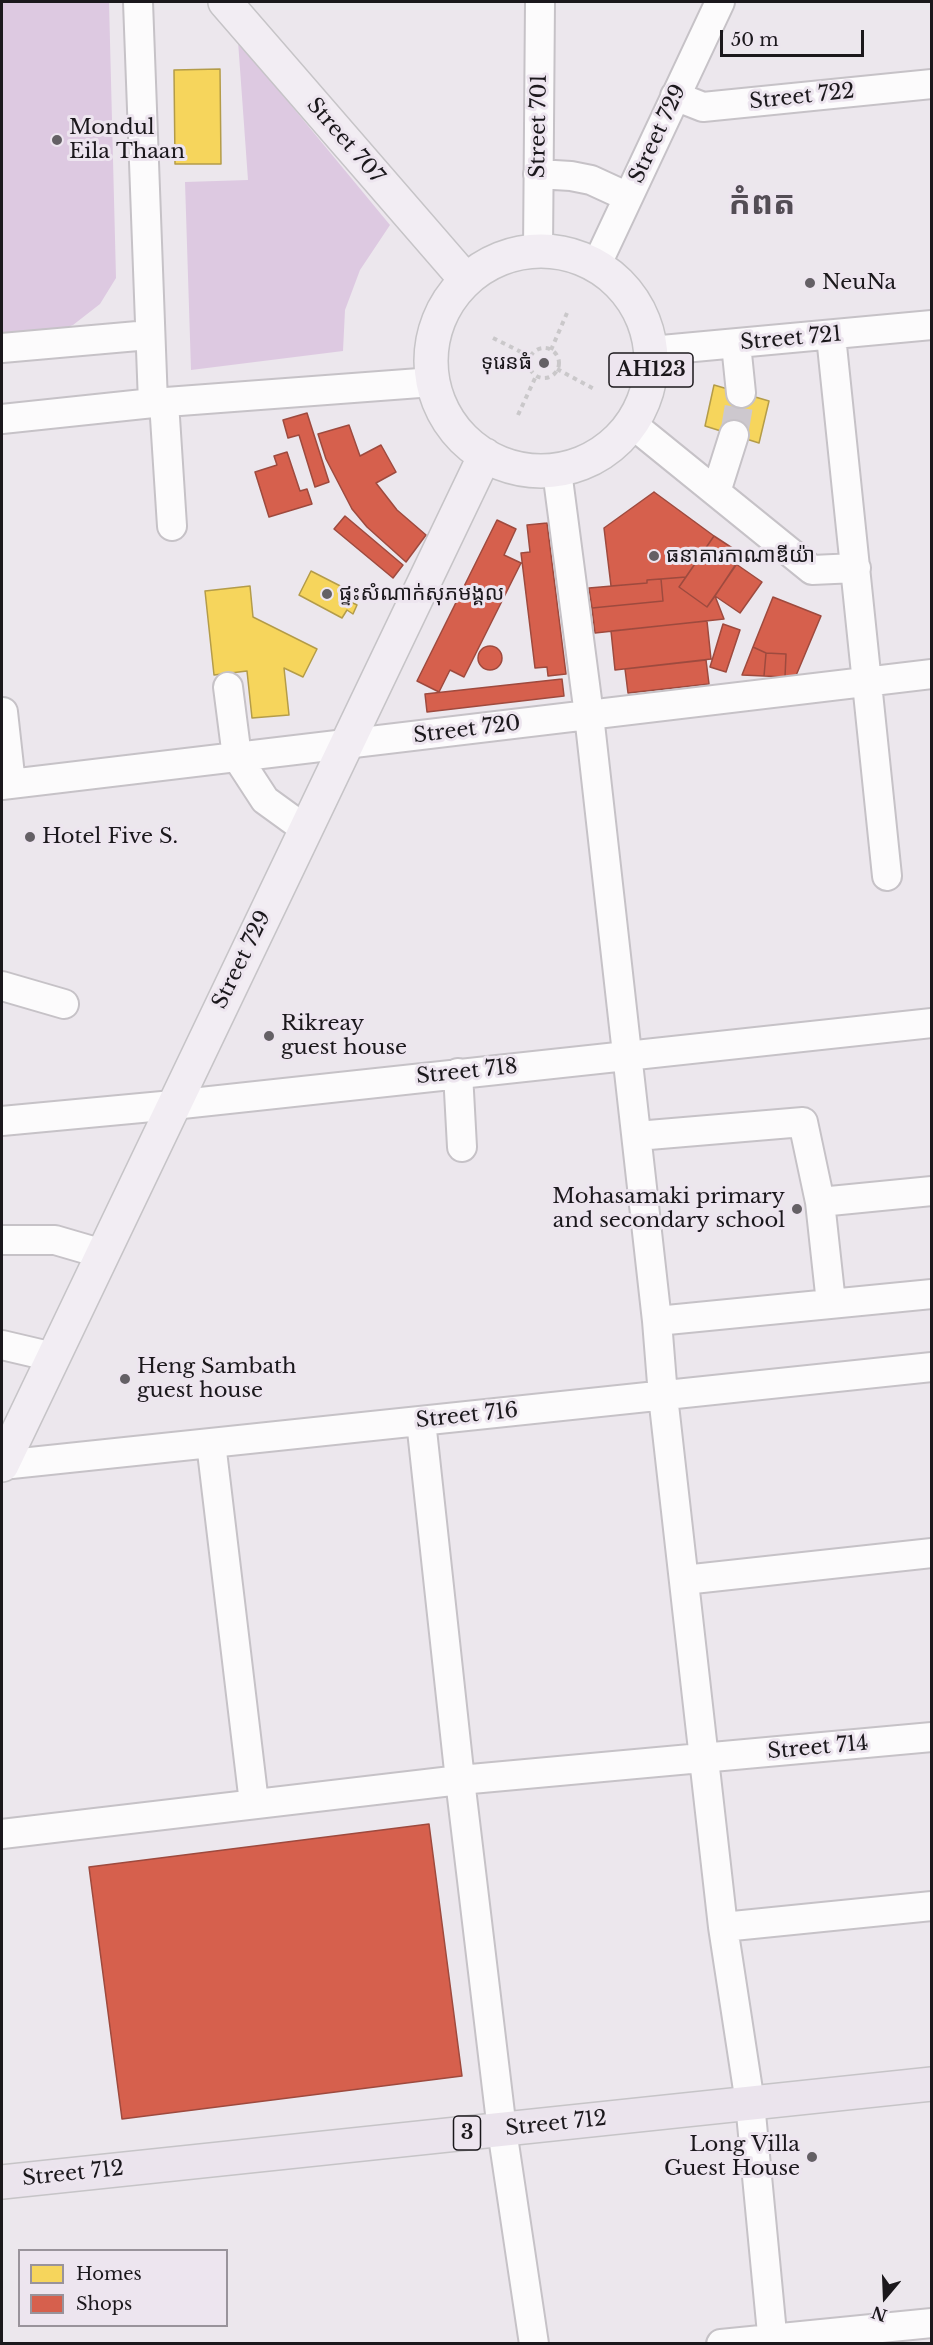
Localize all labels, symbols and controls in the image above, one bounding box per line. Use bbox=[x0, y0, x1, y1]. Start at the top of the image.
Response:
scale bar bbox=[723, 18, 867, 56]
text: 50 m bbox=[731, 29, 779, 51]
street label: Street 701 bbox=[525, 74, 553, 178]
street label: Street 722 bbox=[748, 79, 856, 115]
street label: Street 729 bbox=[624, 81, 692, 187]
street label: Street 707 bbox=[301, 93, 389, 189]
place label: Mondul Eila Thaan bbox=[69, 115, 185, 165]
marker: Mondul Eila Thaan bbox=[50, 133, 64, 147]
district label: កំពត bbox=[728, 185, 796, 225]
place label: NeuNa bbox=[822, 270, 896, 296]
marker: NeuNa bbox=[803, 276, 817, 290]
street label: Street 721 bbox=[739, 322, 843, 356]
place label: ទុរេនធំ bbox=[481, 350, 532, 376]
road number: AH123 bbox=[609, 353, 693, 387]
marker: ទុរេនធំ bbox=[537, 356, 551, 370]
place label: ធនាគារកាណាឌីយ៉ា bbox=[666, 543, 815, 569]
marker: ធនាគារកាណាឌីយ៉ា bbox=[647, 549, 661, 563]
place label: ផ្ទះសំណាក់សុភមង្គល bbox=[339, 581, 504, 607]
marker: ផ្ទះសំណាក់សុភមង្គល bbox=[320, 587, 334, 601]
street label: Street 720 bbox=[412, 711, 522, 749]
place label: Hotel Five S. bbox=[42, 824, 178, 850]
marker: Hotel Five S. bbox=[23, 830, 37, 844]
street label: Street 729 bbox=[207, 907, 277, 1013]
place label: Rikreay guest house bbox=[281, 1011, 407, 1061]
marker: Rikreay guest house bbox=[262, 1029, 276, 1043]
street label: Street 718 bbox=[415, 1054, 519, 1090]
place label: Mohasamaki primary and secondary school bbox=[552, 1184, 785, 1234]
marker: Mohasamaki primary and secondary school bbox=[790, 1202, 804, 1216]
place label: Heng Sambath guest house bbox=[137, 1354, 296, 1404]
marker: Heng Sambath guest house bbox=[118, 1372, 132, 1386]
street label: Street 716 bbox=[415, 1398, 519, 1434]
street label: Street 714 bbox=[766, 1731, 870, 1765]
street label: Street 712 bbox=[504, 2106, 608, 2142]
road number: 3 bbox=[454, 2116, 480, 2150]
place label: Long Villa Guest House bbox=[664, 2132, 800, 2182]
marker: Long Villa Guest House bbox=[805, 2150, 819, 2164]
street label: Street 712 bbox=[21, 2156, 125, 2192]
legend bbox=[18, 2249, 228, 2327]
text: Homes bbox=[76, 2263, 142, 2285]
north arrow bbox=[855, 2267, 915, 2327]
text: Shops bbox=[76, 2293, 132, 2315]
text: N bbox=[869, 2302, 890, 2326]

